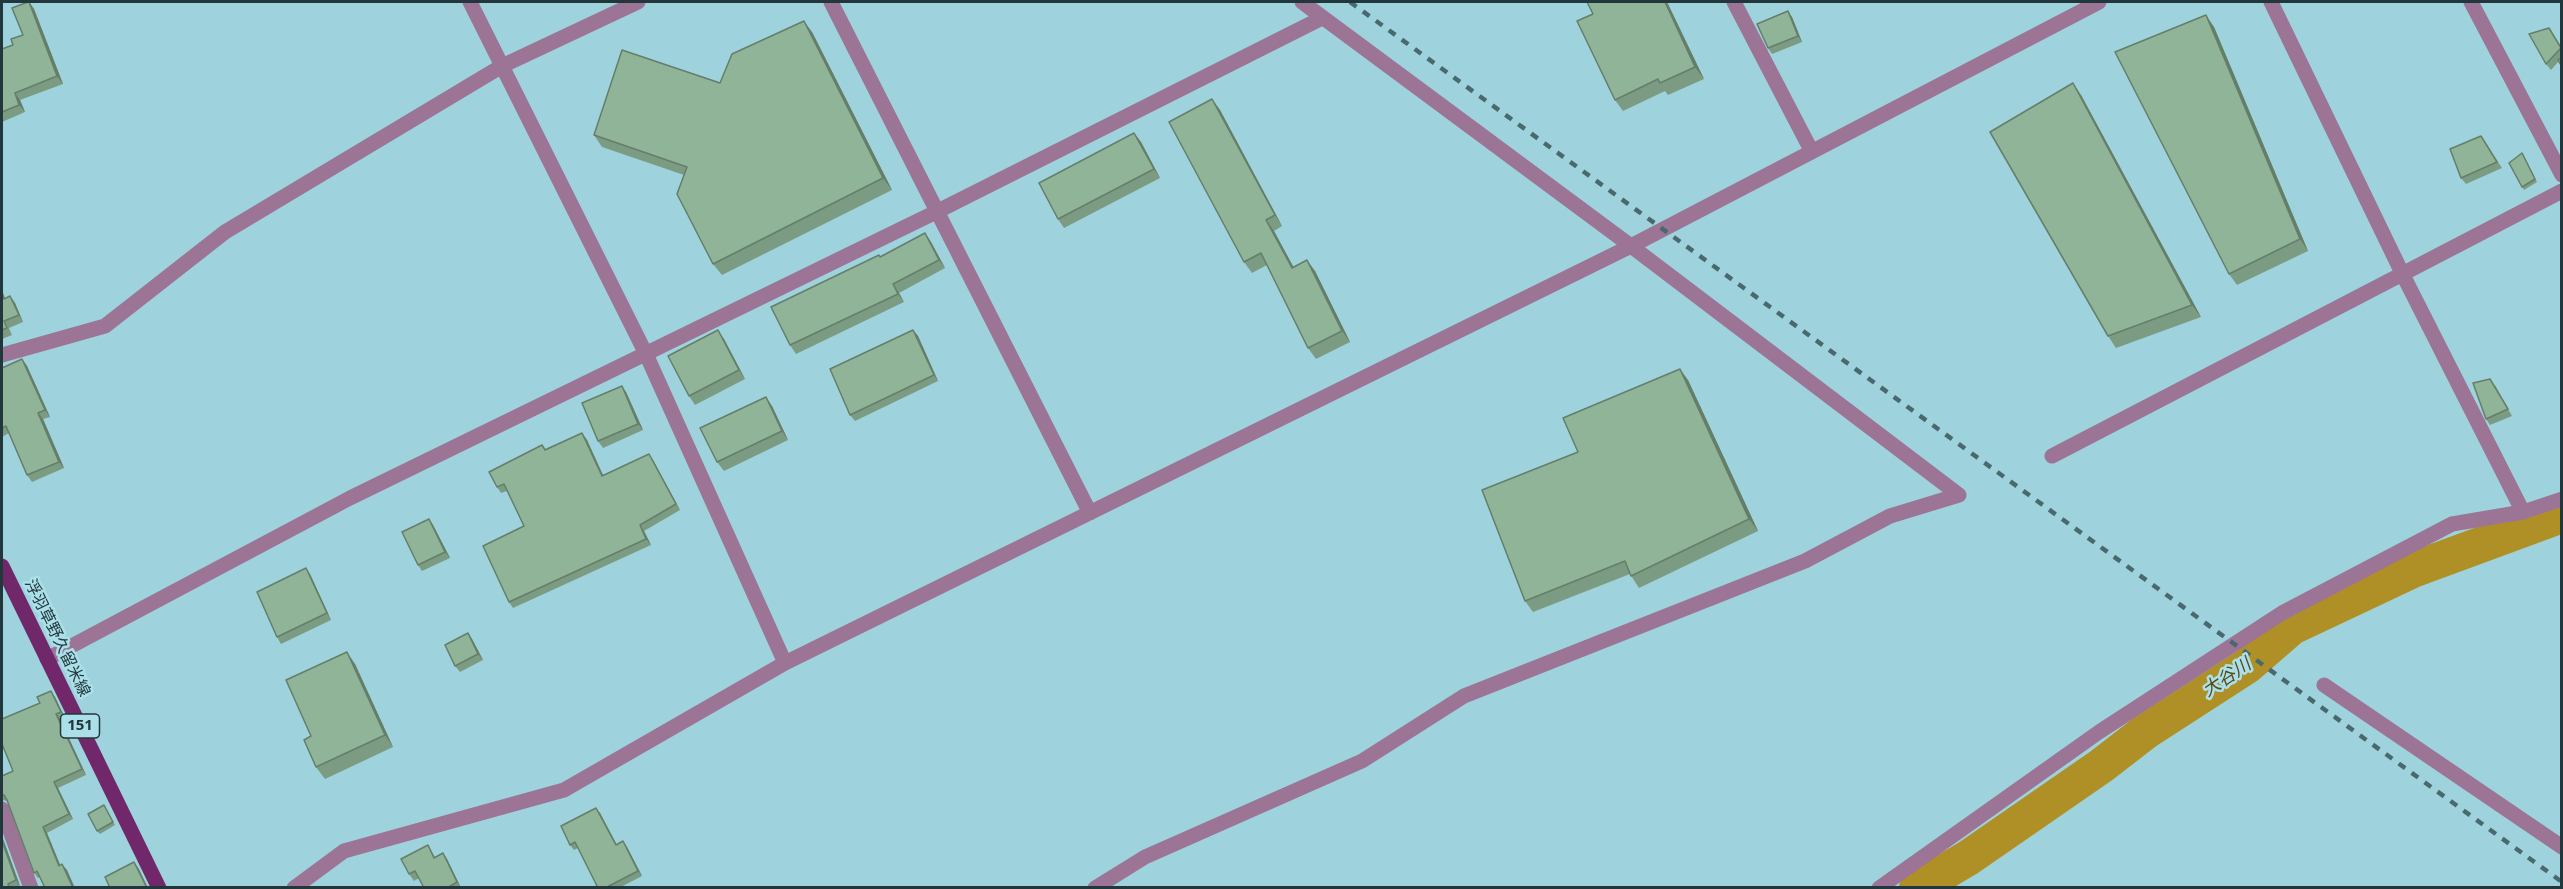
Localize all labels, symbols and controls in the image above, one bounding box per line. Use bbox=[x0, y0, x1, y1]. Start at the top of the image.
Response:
street label: 浮羽草野久留米線 bbox=[20, 576, 94, 700]
water label: 大谷川 bbox=[2199, 654, 2255, 702]
road number: 151 bbox=[60, 714, 100, 738]

